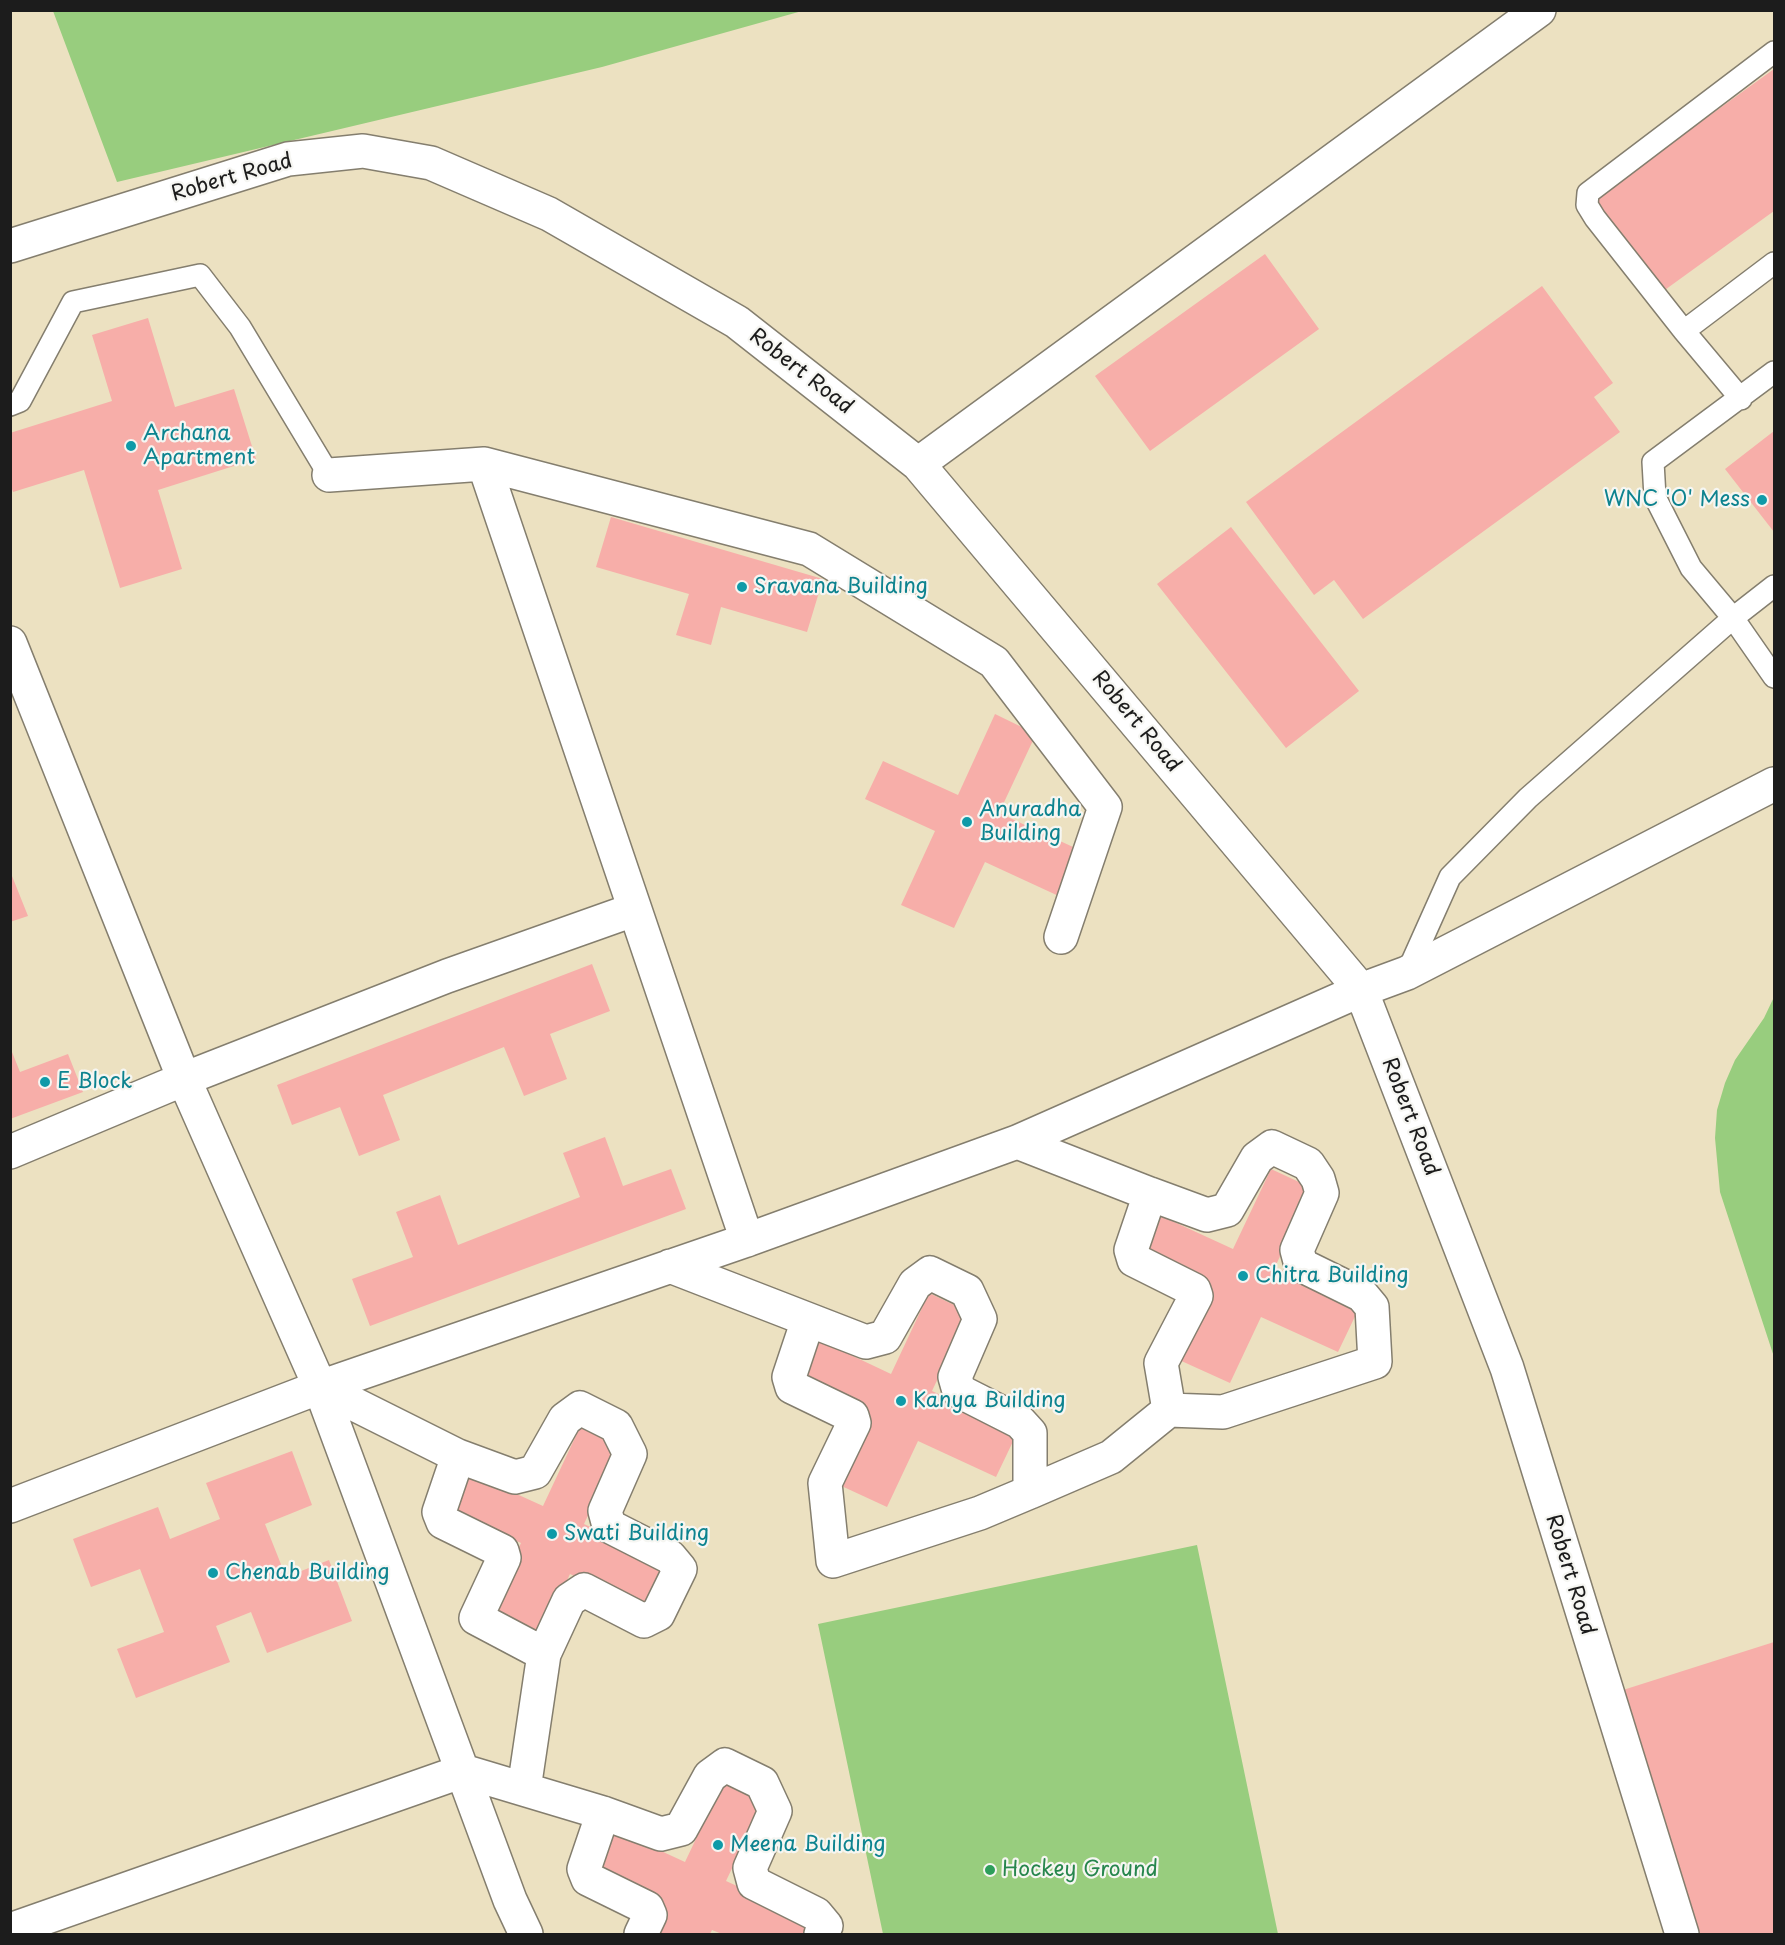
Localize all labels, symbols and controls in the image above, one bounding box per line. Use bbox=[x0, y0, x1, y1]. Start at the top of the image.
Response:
street label: Robert Road bbox=[169, 149, 295, 207]
street label: Robert Road bbox=[744, 324, 858, 420]
place label: Archana Apartment bbox=[143, 421, 255, 471]
marker: Archana Apartment bbox=[124, 439, 138, 453]
place label: WNC 'O' Mess bbox=[1604, 487, 1750, 513]
marker: WNC 'O' Mess bbox=[1755, 493, 1769, 507]
place label: Sravana Building bbox=[754, 574, 928, 600]
marker: Sravana Building bbox=[735, 580, 749, 594]
street label: Robert Road bbox=[1086, 666, 1186, 778]
place label: Anuradha Building bbox=[979, 797, 1081, 847]
marker: Anuradha Building bbox=[960, 815, 974, 829]
street label: Robert Road bbox=[1376, 1054, 1444, 1180]
place label: E Block bbox=[57, 1069, 132, 1095]
marker: E Block bbox=[38, 1075, 52, 1089]
place label: Chitra Building bbox=[1255, 1263, 1409, 1289]
marker: Chitra Building bbox=[1236, 1269, 1250, 1283]
place label: Kanya Building bbox=[913, 1388, 1066, 1414]
marker: Kanya Building bbox=[894, 1394, 908, 1408]
street label: Robert Road bbox=[1540, 1512, 1600, 1638]
place label: Swati Building bbox=[564, 1521, 709, 1547]
marker: Swati Building bbox=[545, 1527, 559, 1541]
place label: Chenab Building bbox=[225, 1560, 390, 1586]
marker: Chenab Building bbox=[206, 1566, 220, 1580]
place label: Meena Building bbox=[730, 1832, 886, 1858]
marker: Meena Building bbox=[711, 1838, 725, 1852]
place label: Hockey Ground bbox=[1002, 1857, 1158, 1883]
marker: Hockey Ground bbox=[983, 1863, 997, 1877]

